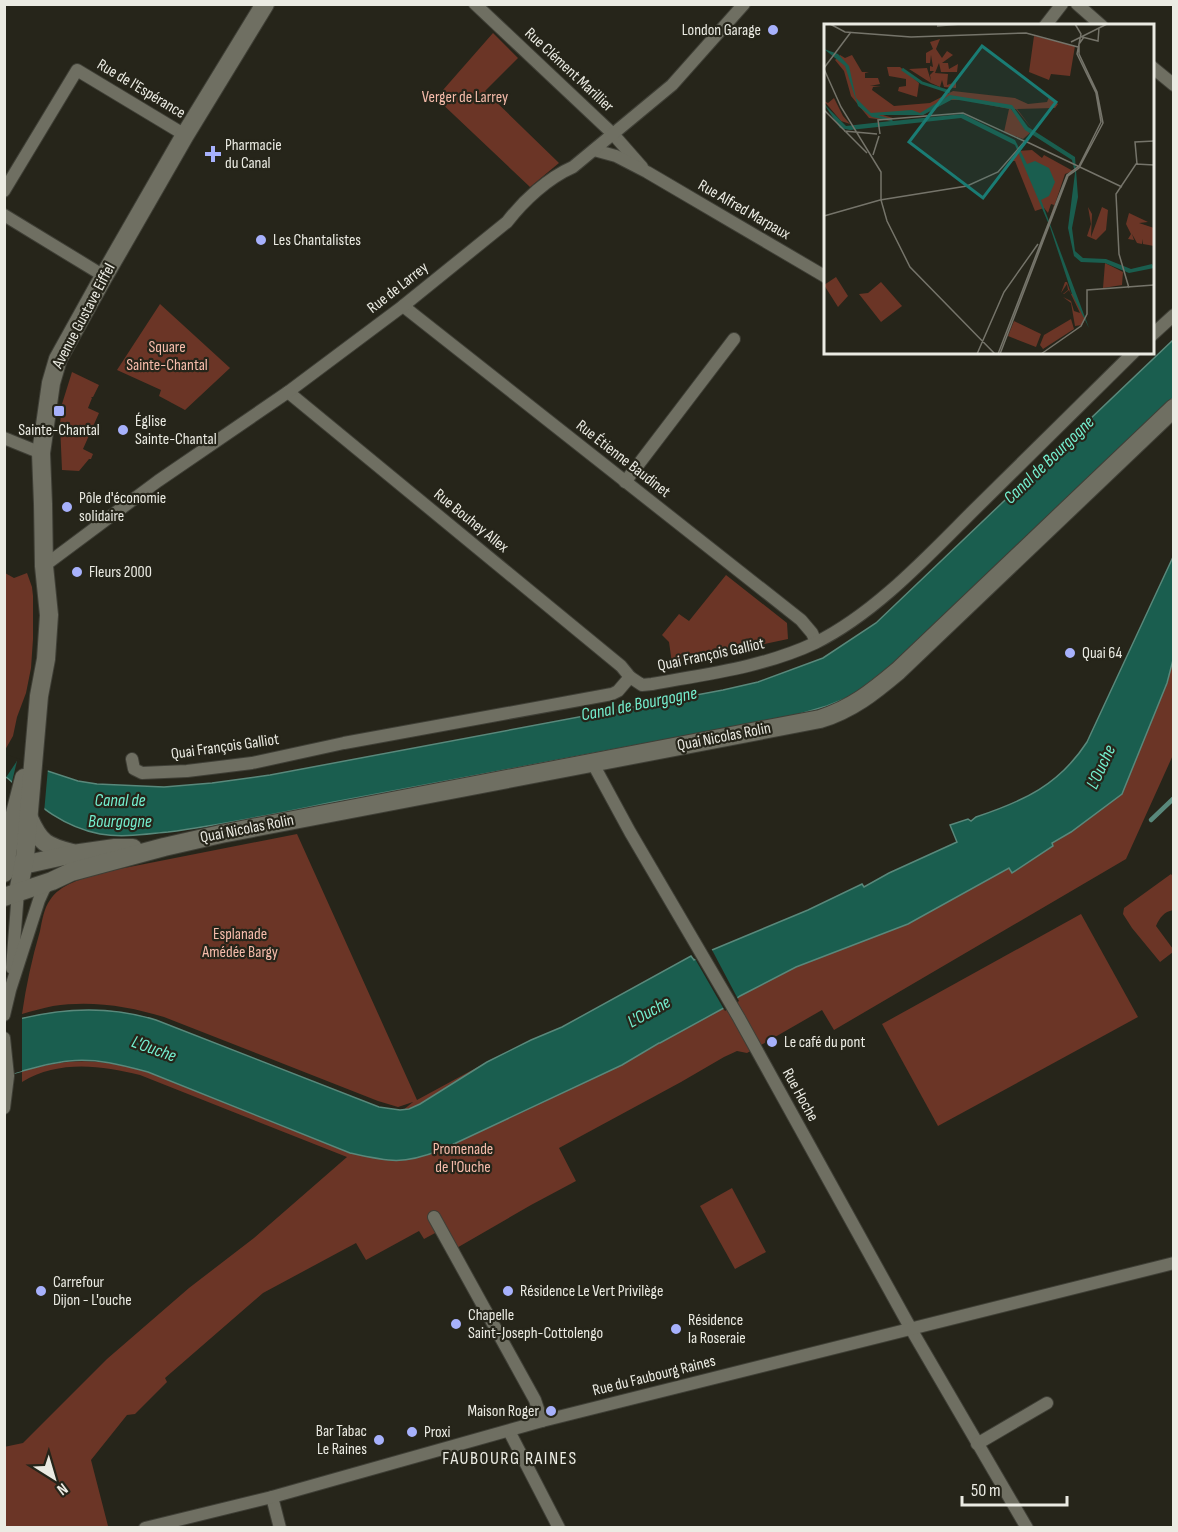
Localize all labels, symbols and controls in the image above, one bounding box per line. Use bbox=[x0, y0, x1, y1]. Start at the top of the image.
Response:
place label: London Garage bbox=[682, 21, 761, 40]
marker: London Garage bbox=[766, 23, 780, 37]
street label: Rue Clément Marillier bbox=[521, 24, 618, 116]
inset map bbox=[824, 24, 1154, 354]
street label: Rue de l'Espérance bbox=[93, 55, 189, 123]
park label: Verger de Larrey bbox=[422, 88, 508, 107]
place label: Pharmacie du Canal bbox=[225, 136, 282, 173]
marker: Pharmacie du Canal bbox=[206, 147, 220, 161]
street label: Rue Alfred Marpaux bbox=[694, 176, 794, 244]
place label: Les Chantalistes bbox=[273, 231, 361, 250]
marker: Les Chantalistes bbox=[254, 233, 268, 247]
street label: Rue de Larrey bbox=[364, 258, 432, 318]
street label: Avenue Gustave Eiffel bbox=[48, 260, 120, 372]
park label: Square Sainte-Chantal bbox=[126, 338, 208, 375]
marker: Sainte-Chantal bbox=[52, 404, 66, 418]
place label: Église Sainte-Chantal bbox=[135, 412, 217, 449]
water label: Canal de Bourgogne bbox=[999, 412, 1099, 508]
street label: Rue Étienne Baudinet bbox=[572, 416, 674, 502]
place label: Sainte-Chantal bbox=[18, 421, 100, 440]
marker: Église Sainte-Chantal bbox=[116, 423, 130, 437]
street label: Rue Bouhey Allex bbox=[430, 485, 512, 557]
place label: Pôle d'économie solidaire bbox=[79, 489, 166, 526]
marker: Pôle d'économie solidaire bbox=[60, 500, 74, 514]
place label: Fleurs 2000 bbox=[89, 563, 152, 582]
marker: Fleurs 2000 bbox=[70, 565, 84, 579]
street label: Quai François Galliot bbox=[656, 634, 766, 676]
place label: Quai 64 bbox=[1082, 644, 1123, 663]
marker: Quai 64 bbox=[1063, 646, 1077, 660]
water label: Canal de Bourgogne bbox=[579, 682, 699, 726]
street label: Quai Nicolas Rolin bbox=[676, 719, 772, 755]
street label: Quai François Galliot bbox=[170, 730, 280, 764]
water label: L'Ouche bbox=[1082, 742, 1120, 792]
water label: Canal de Bourgogne bbox=[88, 790, 152, 832]
street label: Quai Nicolas Rolin bbox=[199, 811, 295, 847]
park label: Esplanade Amédée Bargy bbox=[201, 925, 278, 962]
water label: L'Ouche bbox=[624, 992, 674, 1032]
water label: L'Ouche bbox=[129, 1031, 179, 1067]
place label: Le café du pont bbox=[784, 1033, 865, 1052]
marker: Le café du pont bbox=[765, 1035, 779, 1049]
street label: Rue Hoche bbox=[778, 1065, 822, 1125]
park label: Promenade de l'Ouche bbox=[433, 1140, 493, 1177]
place label: Carrefour Dijon - L'ouche bbox=[53, 1273, 132, 1310]
place label: Résidence Le Vert Privilège bbox=[520, 1282, 663, 1301]
marker: Carrefour Dijon - L'ouche bbox=[34, 1284, 48, 1298]
marker: Résidence Le Vert Privilège bbox=[501, 1284, 515, 1298]
place label: Chapelle Saint-Joseph-Cottolengo bbox=[468, 1306, 603, 1343]
place label: Résidence la Roseraie bbox=[688, 1311, 746, 1348]
marker: Chapelle Saint-Joseph-Cottolengo bbox=[449, 1317, 463, 1331]
marker: Résidence la Roseraie bbox=[669, 1322, 683, 1336]
street label: Rue du Faubourg Raines bbox=[591, 1351, 718, 1400]
place label: Maison Roger bbox=[467, 1402, 539, 1421]
marker: Maison Roger bbox=[544, 1404, 558, 1418]
place label: Bar Tabac Le Raines bbox=[316, 1422, 367, 1459]
place label: Proxi bbox=[424, 1423, 451, 1442]
marker: Proxi bbox=[405, 1425, 419, 1439]
marker: Bar Tabac Le Raines bbox=[372, 1433, 386, 1447]
north arrow bbox=[24, 1448, 84, 1508]
district label: FAUBOURG RAINES bbox=[442, 1448, 578, 1469]
scale bar bbox=[962, 1469, 1067, 1507]
text: N bbox=[53, 1479, 71, 1499]
text: 50 m bbox=[971, 1480, 1001, 1501]

